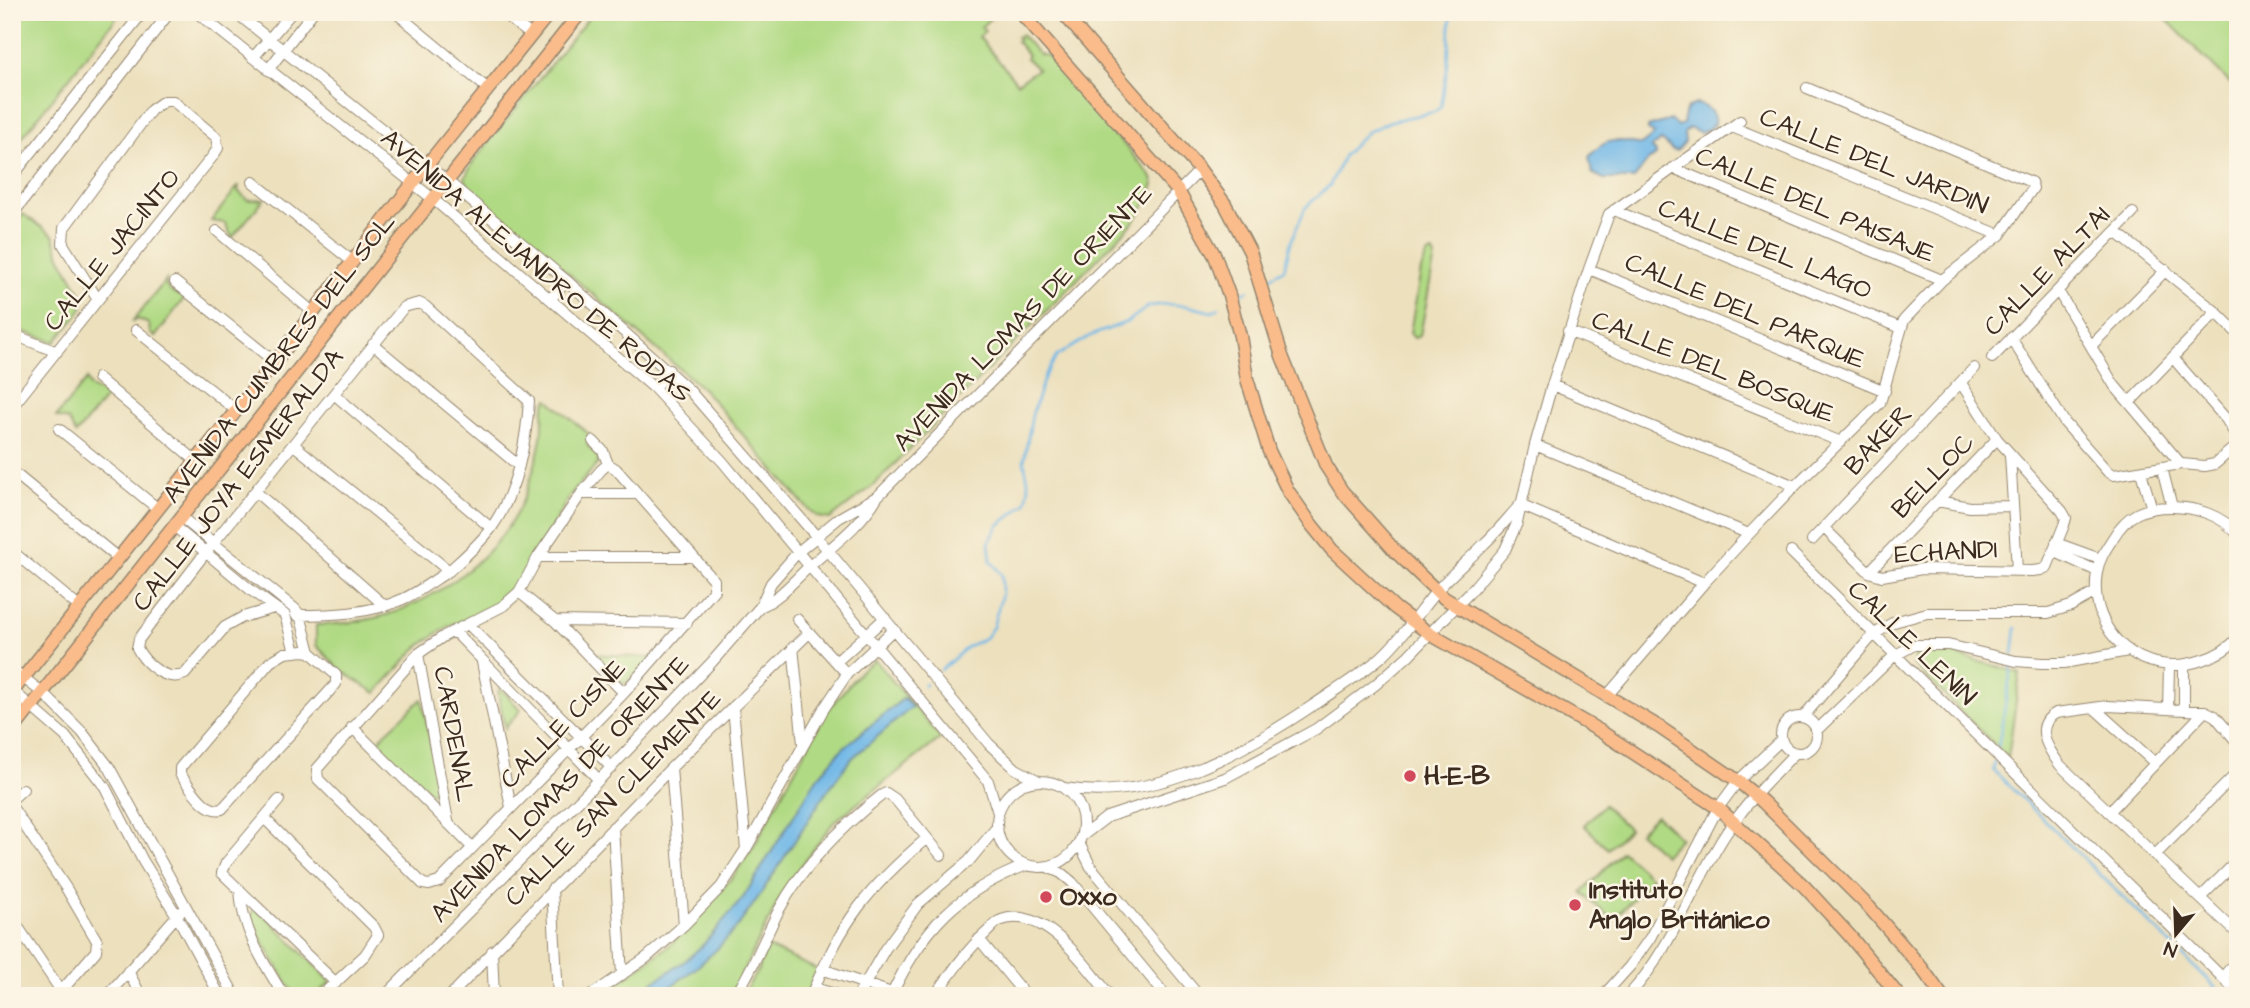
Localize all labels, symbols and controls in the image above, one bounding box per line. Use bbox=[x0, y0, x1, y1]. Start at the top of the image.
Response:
street label: CALLE DEL JARDIN bbox=[1754, 99, 1994, 223]
street label: AVENIDA ALEJANDRO DE RODAS bbox=[373, 121, 699, 411]
street label: CALLE DEL PAISAJE bbox=[1690, 138, 1940, 272]
street label: CALLE JACINTO bbox=[35, 161, 189, 339]
street label: AVENIDA LOMAS DE ORIENTE bbox=[885, 176, 1161, 460]
street label: CALLE DEL LAGO bbox=[1653, 190, 1877, 308]
street label: CALLE ALTAI bbox=[1976, 198, 2118, 344]
street label: AVENIDA CUMBRES DEL SOL bbox=[154, 205, 404, 511]
street label: CALLE DEL PARQUE bbox=[1619, 244, 1871, 378]
street label: CALLE DEL BOSQUE bbox=[1586, 302, 1840, 432]
street label: CALLE JOYA ESMERALDA bbox=[124, 341, 352, 619]
street label: BAKER bbox=[1836, 397, 1920, 483]
street label: BELLOC bbox=[1883, 425, 1983, 527]
street label: ECHANDI bbox=[1893, 531, 1999, 573]
street label: CALLE LENIN bbox=[1840, 572, 1984, 714]
street label: AVENIDA LOMAS DE ORIENTE bbox=[422, 647, 698, 931]
street label: CALLE CISNE bbox=[492, 651, 634, 797]
street label: CARDENAL bbox=[424, 664, 484, 804]
street label: CALLE SAN CLEMENTE bbox=[496, 681, 730, 915]
place label: H-E-B bbox=[1424, 758, 1490, 794]
marker: H-E-B bbox=[1402, 768, 1418, 784]
place label: Instituto Anglo Británico bbox=[1589, 872, 1770, 941]
place label: Oxxo bbox=[1060, 879, 1117, 915]
marker: Oxxo bbox=[1038, 889, 1054, 905]
marker: Instituto Anglo Británico bbox=[1567, 897, 1583, 913]
north arrow bbox=[2142, 900, 2212, 970]
text: N bbox=[2161, 934, 2181, 963]

